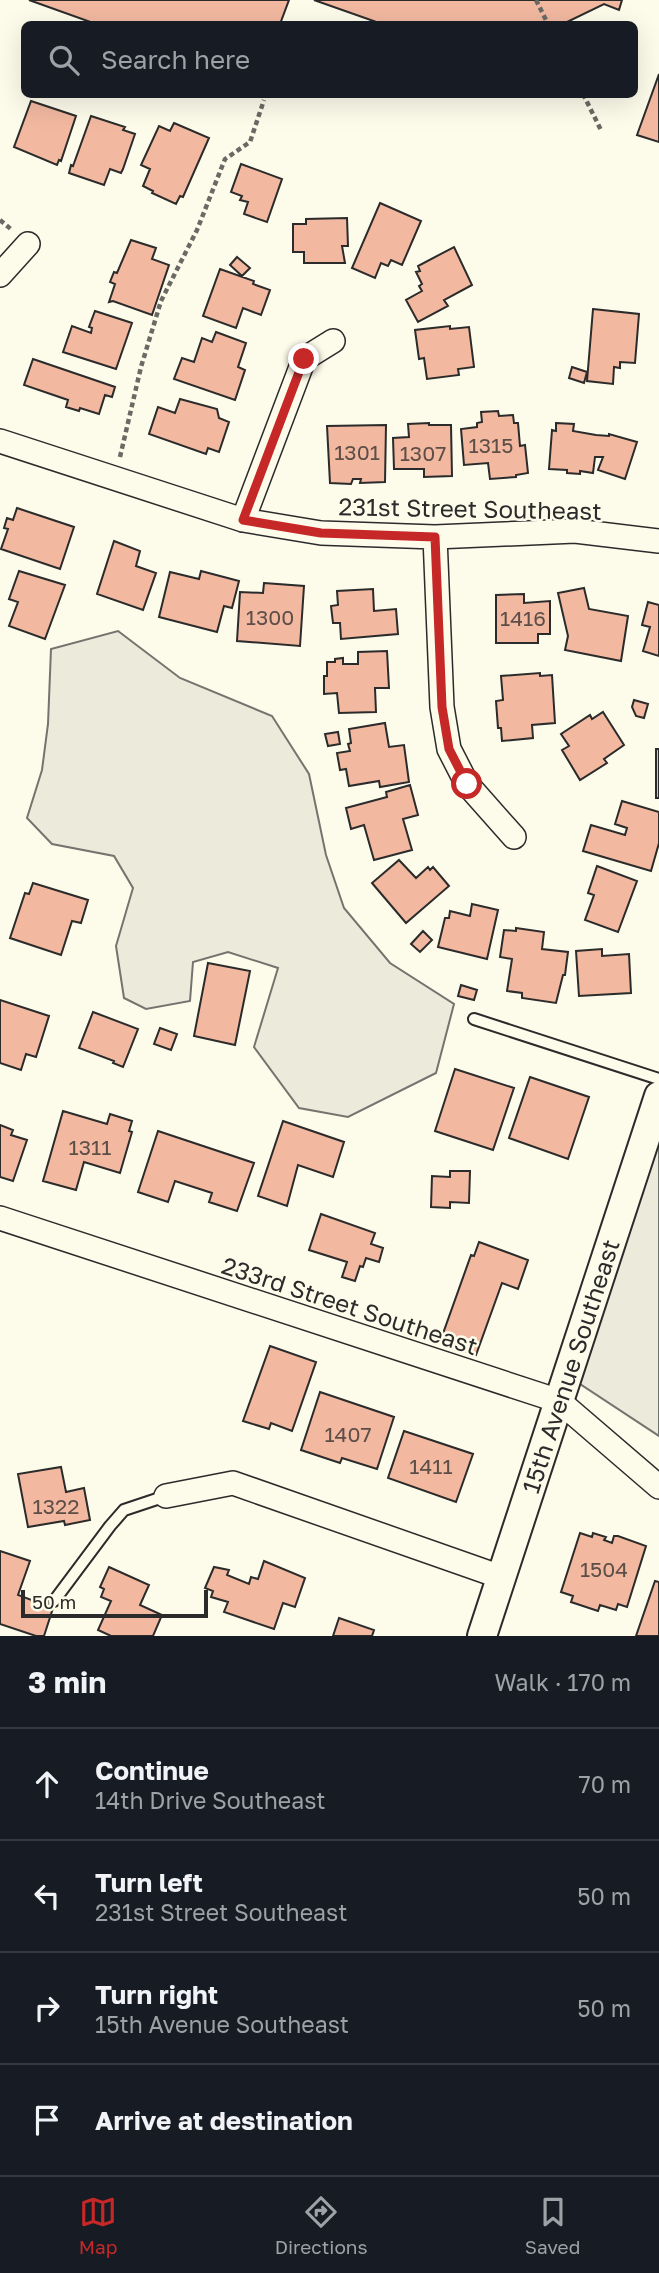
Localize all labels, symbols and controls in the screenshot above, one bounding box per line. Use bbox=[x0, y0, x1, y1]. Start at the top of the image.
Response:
search box bbox=[21, 21, 638, 98]
icon: search bbox=[45, 41, 83, 79]
text: Search here bbox=[101, 44, 250, 75]
route end bbox=[288, 343, 319, 374]
house number: 1315 bbox=[469, 432, 513, 458]
house number: 1301 bbox=[334, 439, 380, 465]
house number: 1307 bbox=[400, 440, 446, 466]
street label: 231st Street Southeast bbox=[338, 491, 602, 525]
house number: 1300 bbox=[246, 604, 294, 630]
house number: 1416 bbox=[500, 605, 546, 631]
route start bbox=[451, 768, 482, 799]
house number: 1311 bbox=[69, 1134, 111, 1160]
street label: 15th Avenue Southeast bbox=[515, 1235, 625, 1497]
street label: 233rd Street Southeast bbox=[218, 1250, 482, 1360]
house number: 1407 bbox=[324, 1421, 372, 1447]
house number: 1411 bbox=[409, 1453, 453, 1479]
house number: 1322 bbox=[33, 1493, 79, 1519]
house number: 1504 bbox=[580, 1556, 628, 1582]
scale bar bbox=[21, 1587, 208, 1619]
text: 50 m bbox=[32, 1590, 76, 1613]
text: 3 min bbox=[28, 1664, 106, 1700]
text: Walk · 170 m bbox=[494, 1668, 631, 1696]
text: Continue bbox=[95, 1755, 209, 1786]
icon: ahead bbox=[28, 1765, 66, 1803]
text: 70 m bbox=[578, 1770, 631, 1798]
text: 14th Drive Southeast bbox=[95, 1786, 326, 1814]
text: Turn left bbox=[95, 1867, 203, 1898]
icon: left bbox=[28, 1877, 66, 1915]
text: 50 m bbox=[577, 1882, 631, 1910]
text: 231st Street Southeast bbox=[95, 1898, 347, 1926]
text: Turn right bbox=[95, 1979, 218, 2010]
icon: right bbox=[28, 1989, 66, 2027]
text: 50 m bbox=[577, 1994, 631, 2022]
text: 15th Avenue Southeast bbox=[95, 2010, 349, 2038]
icon: arrive bbox=[28, 2101, 66, 2139]
text: Arrive at destination bbox=[95, 2105, 353, 2136]
tab: Map bbox=[79, 2193, 117, 2258]
tab: Directions bbox=[275, 2193, 368, 2258]
tab: Saved bbox=[525, 2193, 580, 2258]

